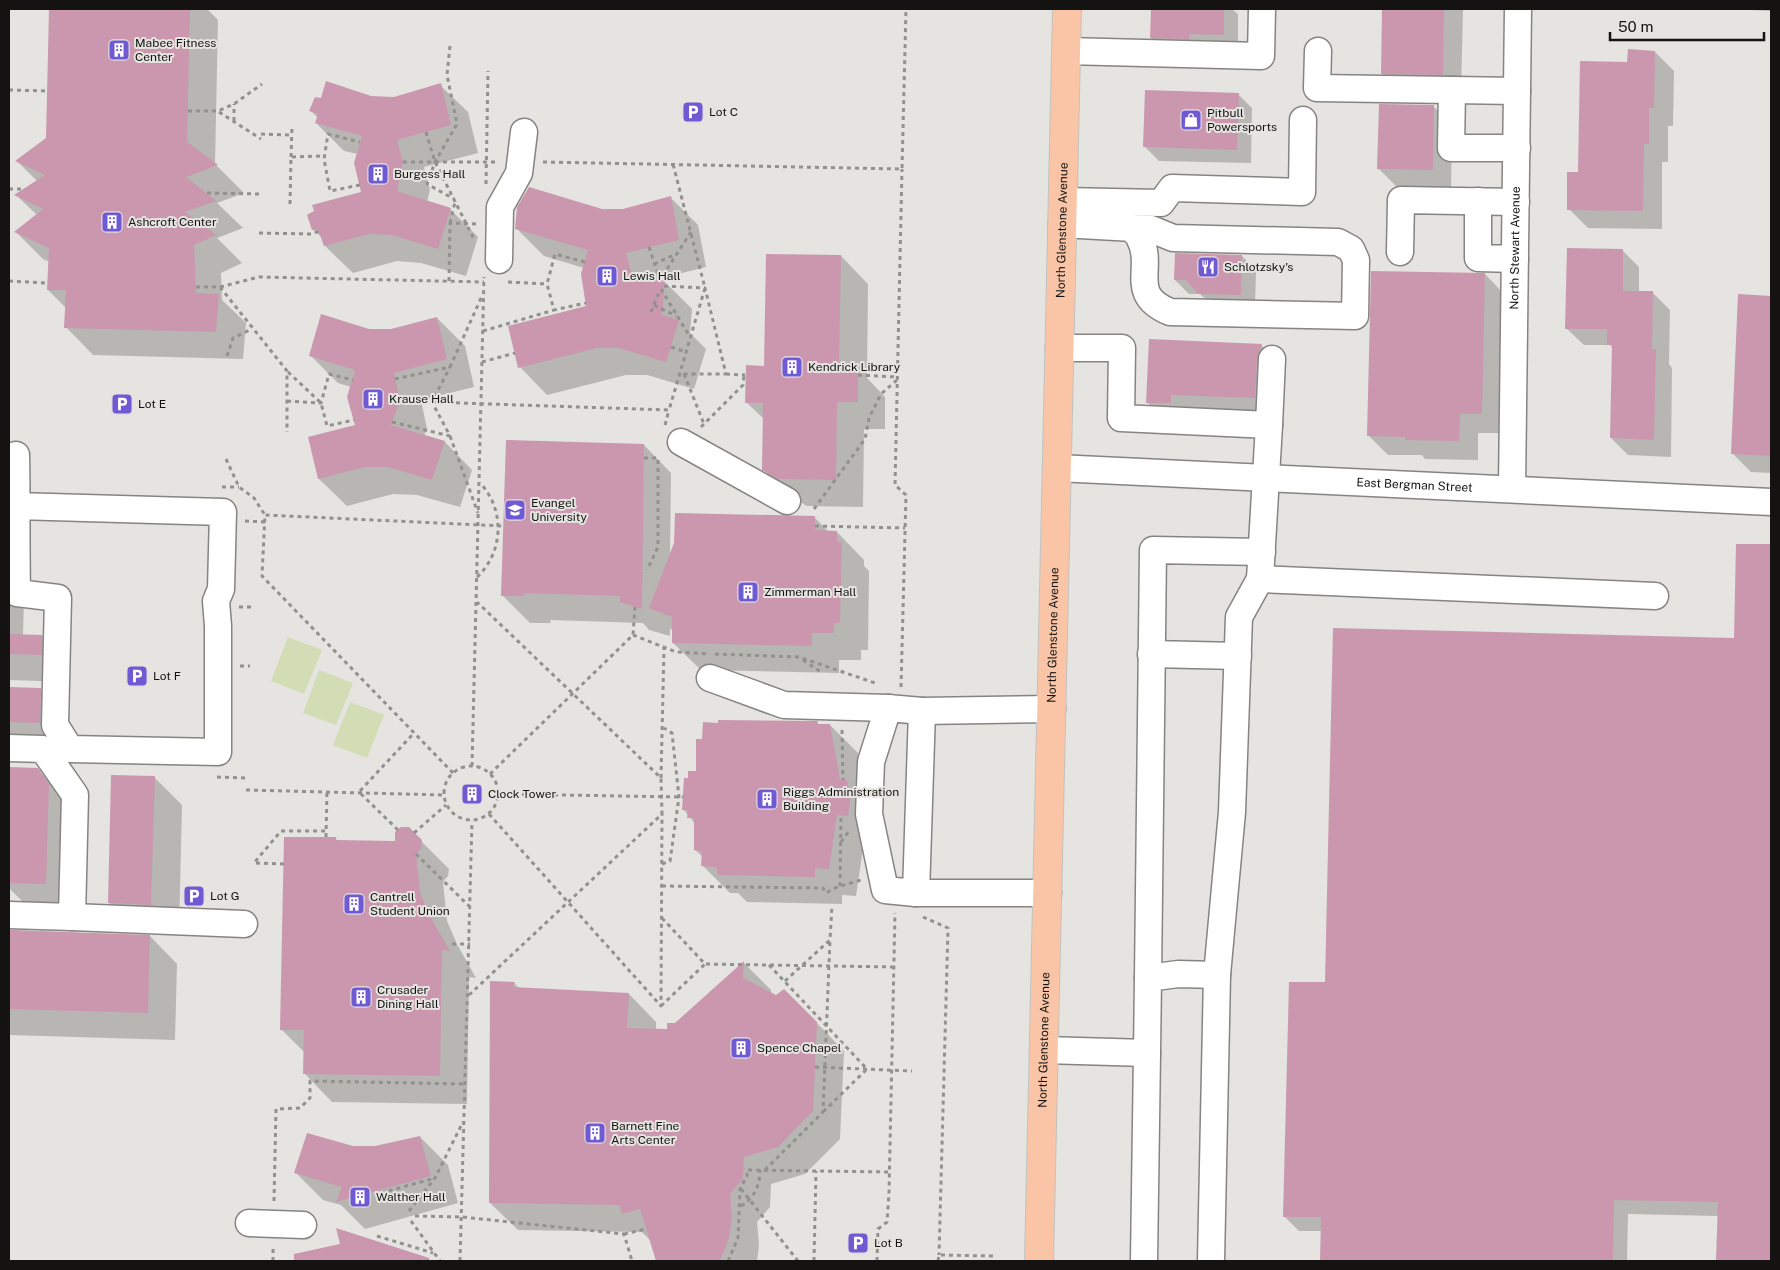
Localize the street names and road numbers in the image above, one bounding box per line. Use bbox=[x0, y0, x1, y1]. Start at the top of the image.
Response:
street label: North Glenstone Avenue bbox=[1054, 162, 1071, 298]
street label: North Stewart Avenue bbox=[1507, 186, 1523, 310]
street label: East Bergman Street bbox=[1356, 475, 1473, 495]
street label: North Glenstone Avenue bbox=[1044, 567, 1062, 703]
street label: North Glenstone Avenue bbox=[1035, 972, 1052, 1108]

